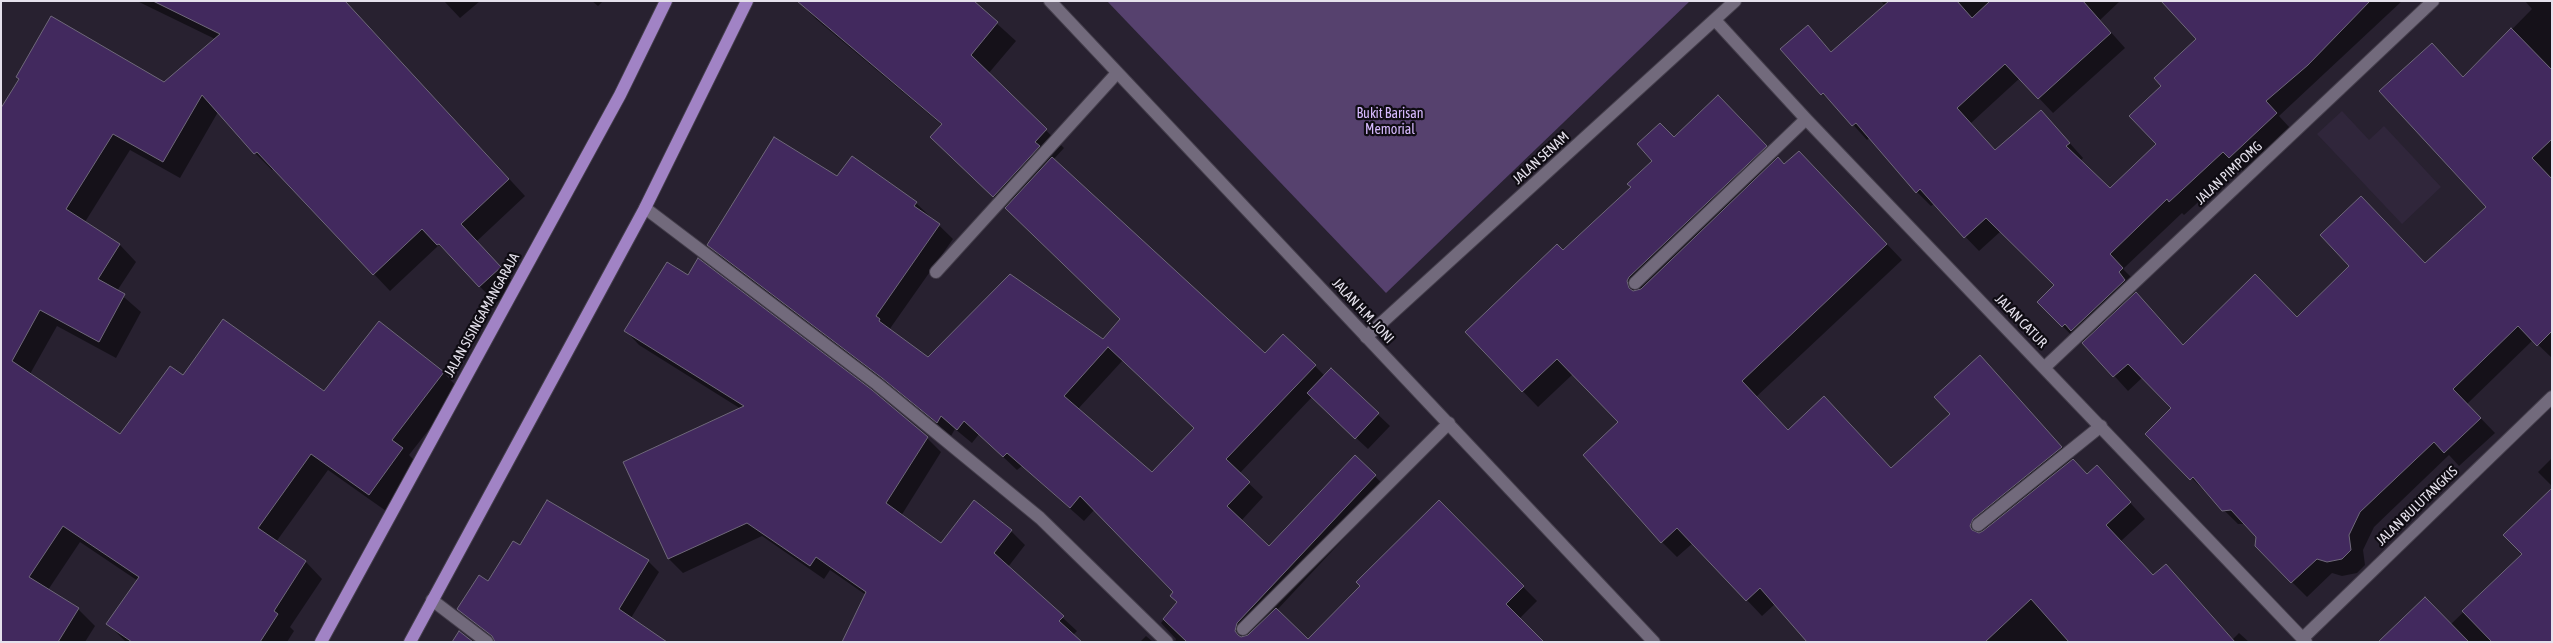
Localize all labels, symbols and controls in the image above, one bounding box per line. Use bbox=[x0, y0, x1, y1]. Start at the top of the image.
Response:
park label: Bukit Barisan Memorial bbox=[1356, 106, 1424, 138]
street label: JALAN SENAM bbox=[1509, 128, 1573, 188]
street label: JALAN PIMPOMG bbox=[2192, 138, 2266, 208]
street label: JALAN SISINGAMANGARAJA bbox=[441, 250, 523, 380]
street label: JALAN H.M. JONI bbox=[1329, 275, 1397, 347]
street label: JALAN CATUR bbox=[1991, 291, 2051, 351]
street label: JALAN BULUTANGKIS bbox=[2373, 463, 2461, 549]

